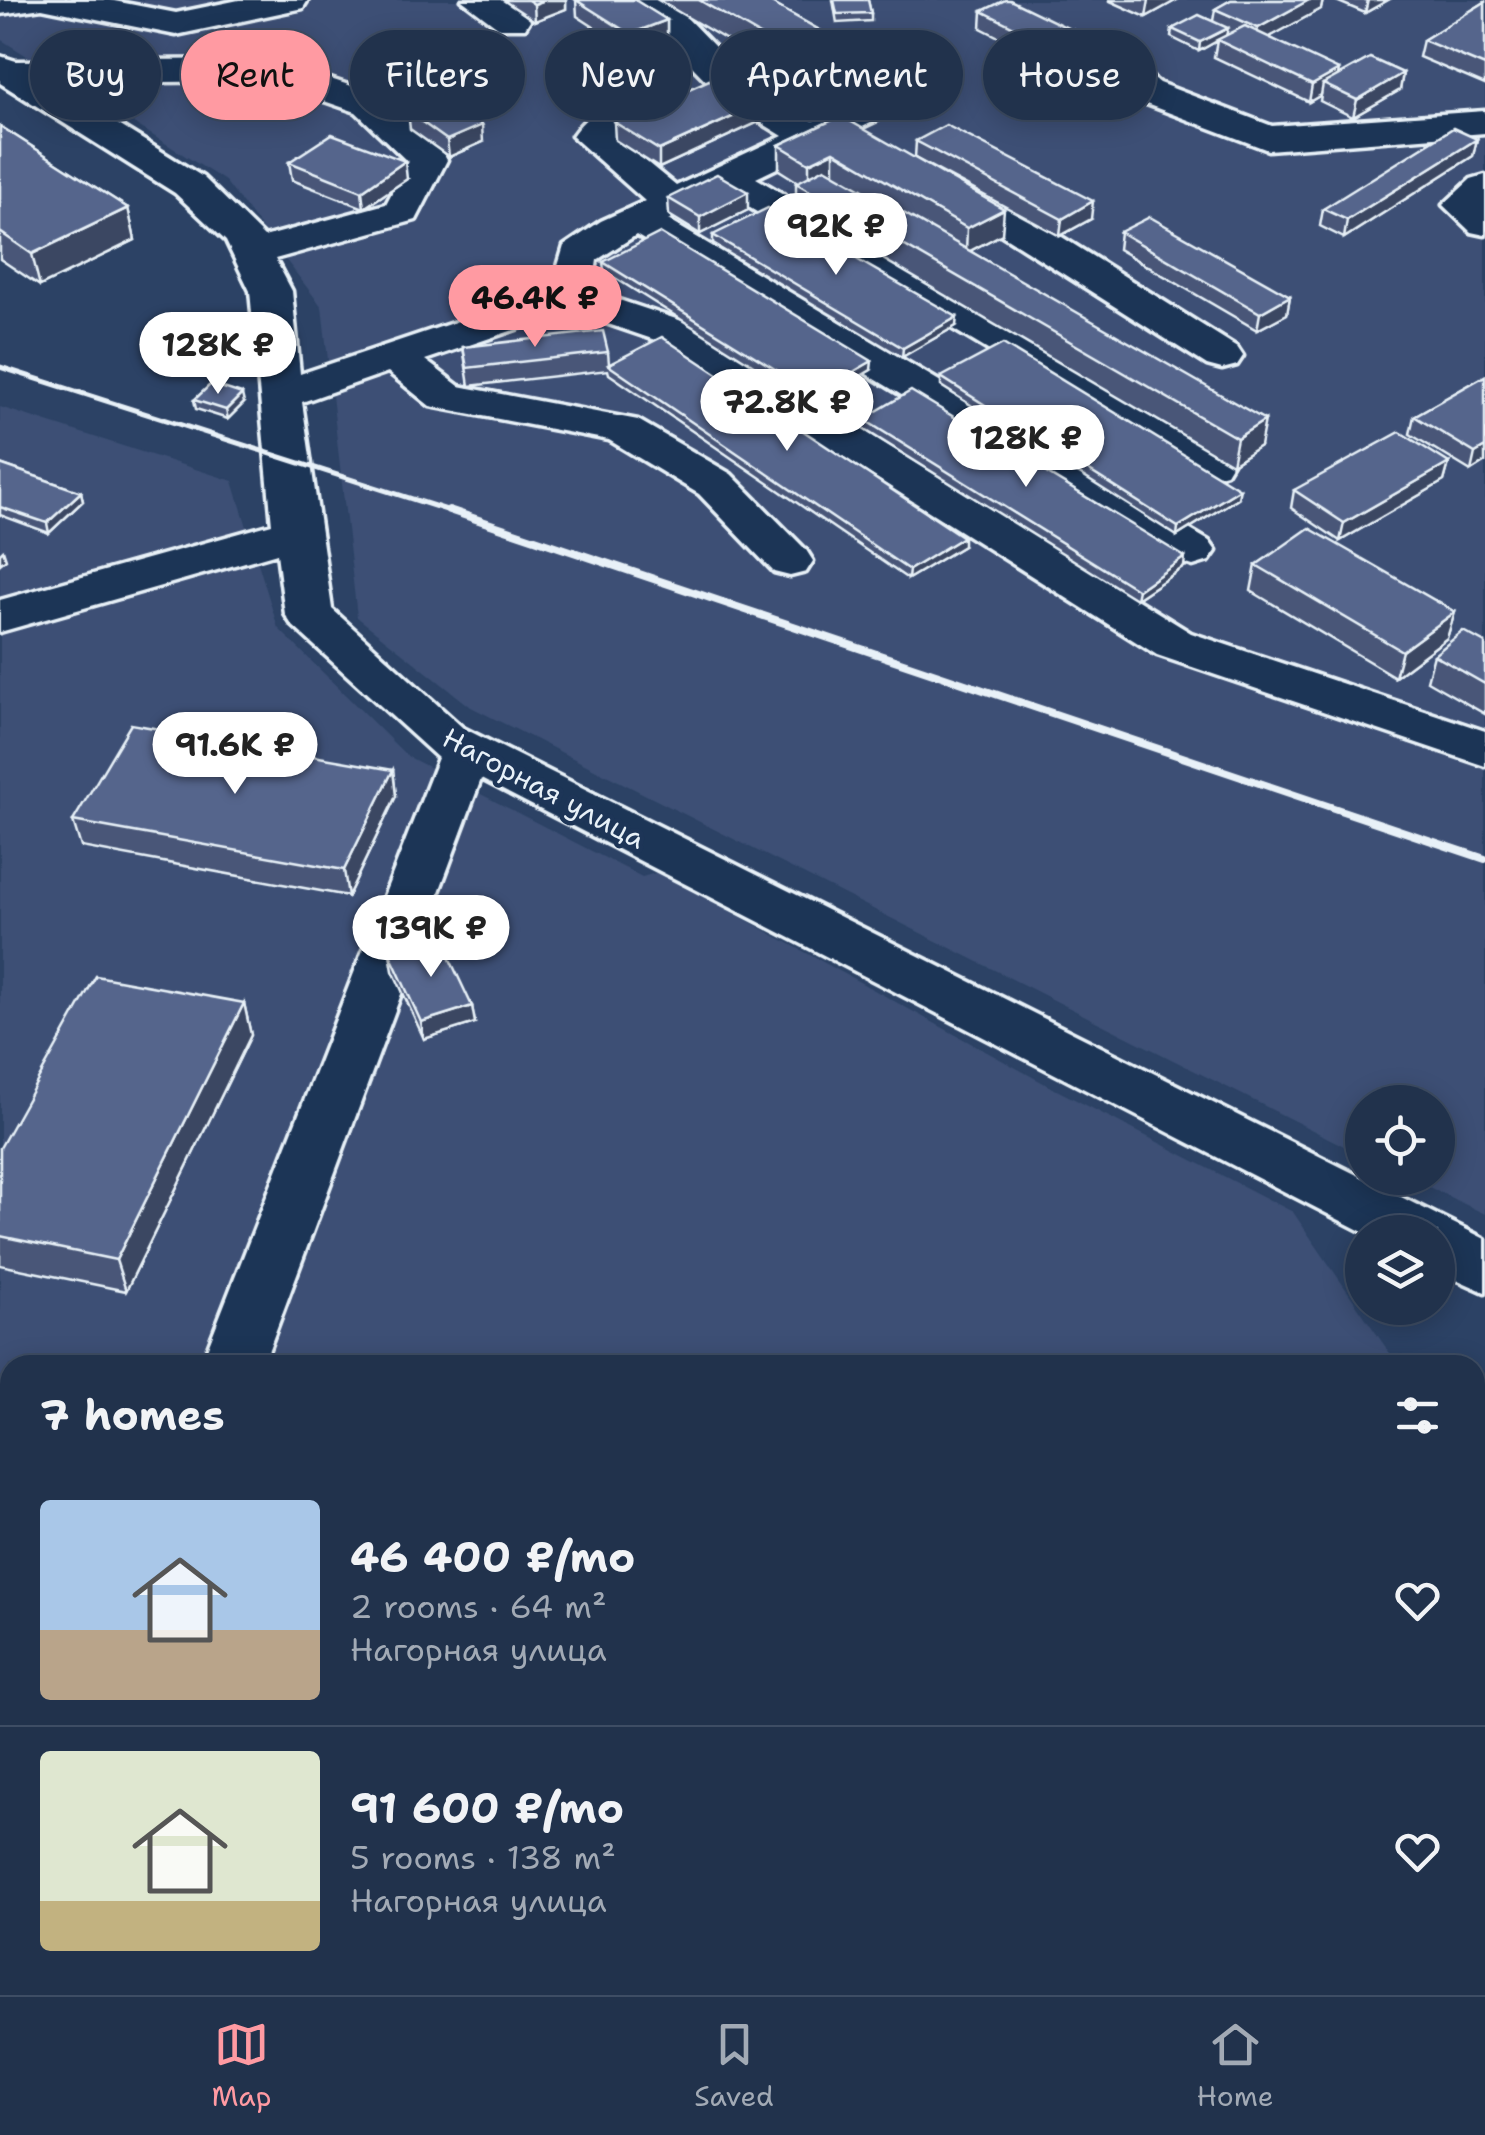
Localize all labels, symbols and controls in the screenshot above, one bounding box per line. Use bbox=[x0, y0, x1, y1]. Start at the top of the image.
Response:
chip: Buy bbox=[30, 30, 161, 120]
chip: Rent bbox=[181, 30, 330, 120]
chip: Filters bbox=[350, 30, 525, 120]
chip: New bbox=[545, 30, 691, 120]
chip: Apartment bbox=[711, 30, 963, 120]
chip: House bbox=[983, 30, 1156, 120]
pin: 92K ₽ bbox=[766, 193, 906, 278]
text: 92K ₽ bbox=[786, 204, 886, 247]
pin: 46.4K ₽ bbox=[443, 265, 627, 350]
text: 46.4K ₽ bbox=[471, 276, 599, 319]
pin: 128K ₽ bbox=[137, 312, 299, 397]
text: 128K ₽ bbox=[161, 323, 275, 366]
pin: 72.8K ₽ bbox=[695, 369, 879, 454]
text: 72.8K ₽ bbox=[722, 380, 852, 423]
pin: 128K ₽ bbox=[945, 405, 1107, 490]
text: 128K ₽ bbox=[969, 416, 1083, 459]
pin: 91.6K ₽ bbox=[143, 712, 327, 797]
street label: Нагорная улица bbox=[436, 719, 652, 857]
text: 91.6K ₽ bbox=[175, 723, 295, 766]
pin: 139K ₽ bbox=[350, 895, 512, 980]
text: 139K ₽ bbox=[374, 906, 488, 949]
map controls bbox=[1345, 1085, 1455, 1325]
button: locate bbox=[1345, 1085, 1455, 1195]
button: layers bbox=[1345, 1215, 1455, 1325]
text: 7 homes bbox=[40, 1387, 225, 1443]
icon: filters bbox=[1390, 1388, 1445, 1443]
text: 46 400 ₽/mo bbox=[350, 1529, 635, 1585]
icon: home bbox=[120, 1540, 240, 1660]
icon: heart bbox=[1390, 1573, 1445, 1628]
text: 2 rooms · 64 m² bbox=[350, 1585, 606, 1628]
text: Нагорная улица bbox=[350, 1628, 607, 1671]
text: 91 600 ₽/mo bbox=[350, 1780, 624, 1836]
icon: home bbox=[120, 1791, 240, 1911]
icon: heart bbox=[1390, 1824, 1445, 1879]
text: 5 rooms · 138 m² bbox=[350, 1836, 616, 1879]
text: Нагорная улица bbox=[350, 1879, 607, 1922]
tab: Map bbox=[211, 2017, 271, 2115]
tab: Saved bbox=[694, 2017, 774, 2115]
tab: Home bbox=[1197, 2017, 1274, 2115]

